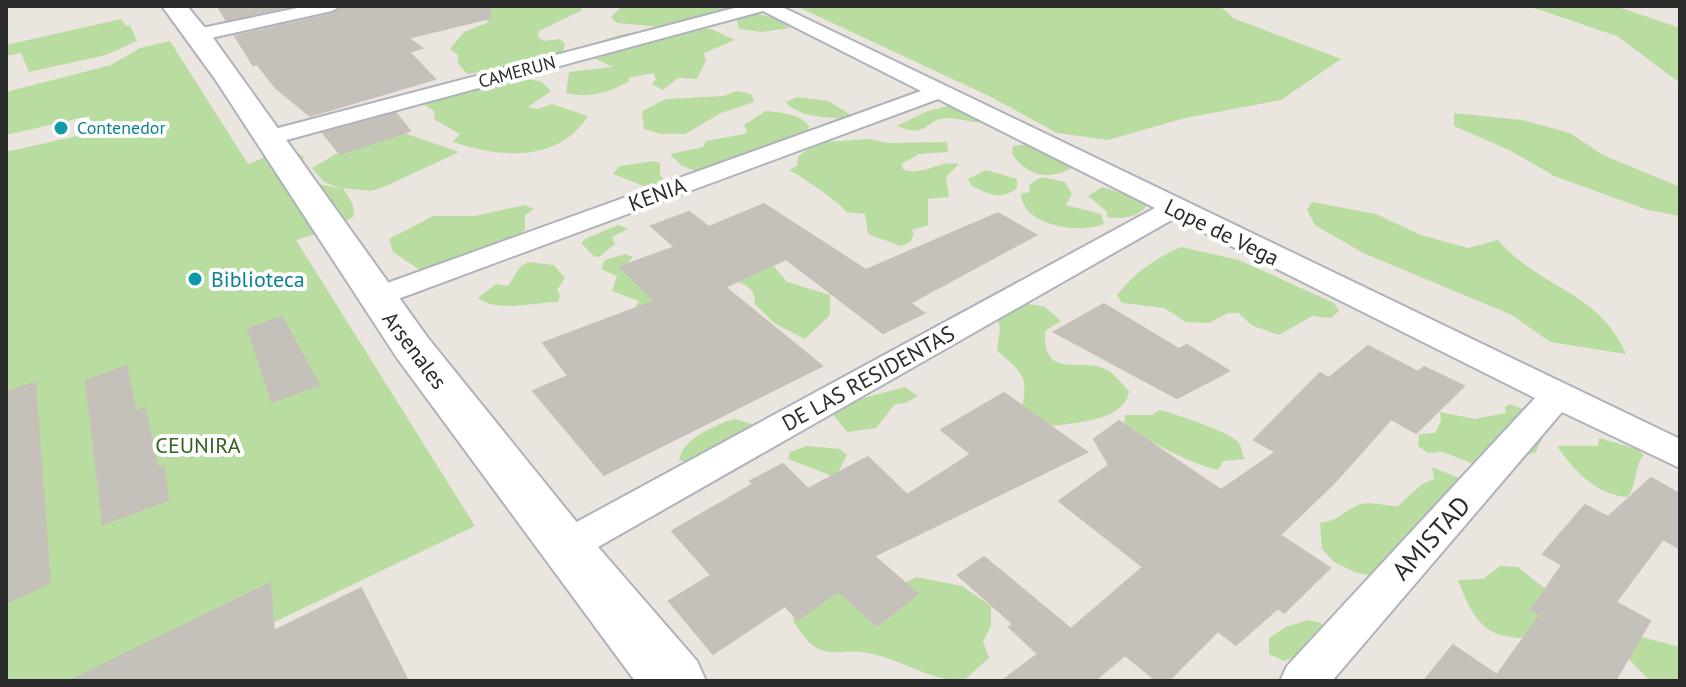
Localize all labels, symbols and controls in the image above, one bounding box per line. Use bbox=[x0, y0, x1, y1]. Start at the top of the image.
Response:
street label: CAMERUN bbox=[476, 50, 558, 93]
place label: Contenedor bbox=[77, 116, 166, 139]
marker: Contenedor bbox=[52, 119, 70, 137]
street label: KENIA bbox=[624, 171, 690, 217]
street label: Lope de Vega bbox=[1160, 192, 1284, 272]
place label: Biblioteca bbox=[211, 265, 305, 293]
marker: Biblioteca bbox=[186, 270, 204, 288]
street label: Arsenales bbox=[377, 305, 453, 395]
street label: DE LAS RESIDENTAS bbox=[777, 319, 959, 437]
park label: CEUNIRA bbox=[155, 431, 241, 459]
street label: AMISTAD bbox=[1384, 489, 1477, 587]

